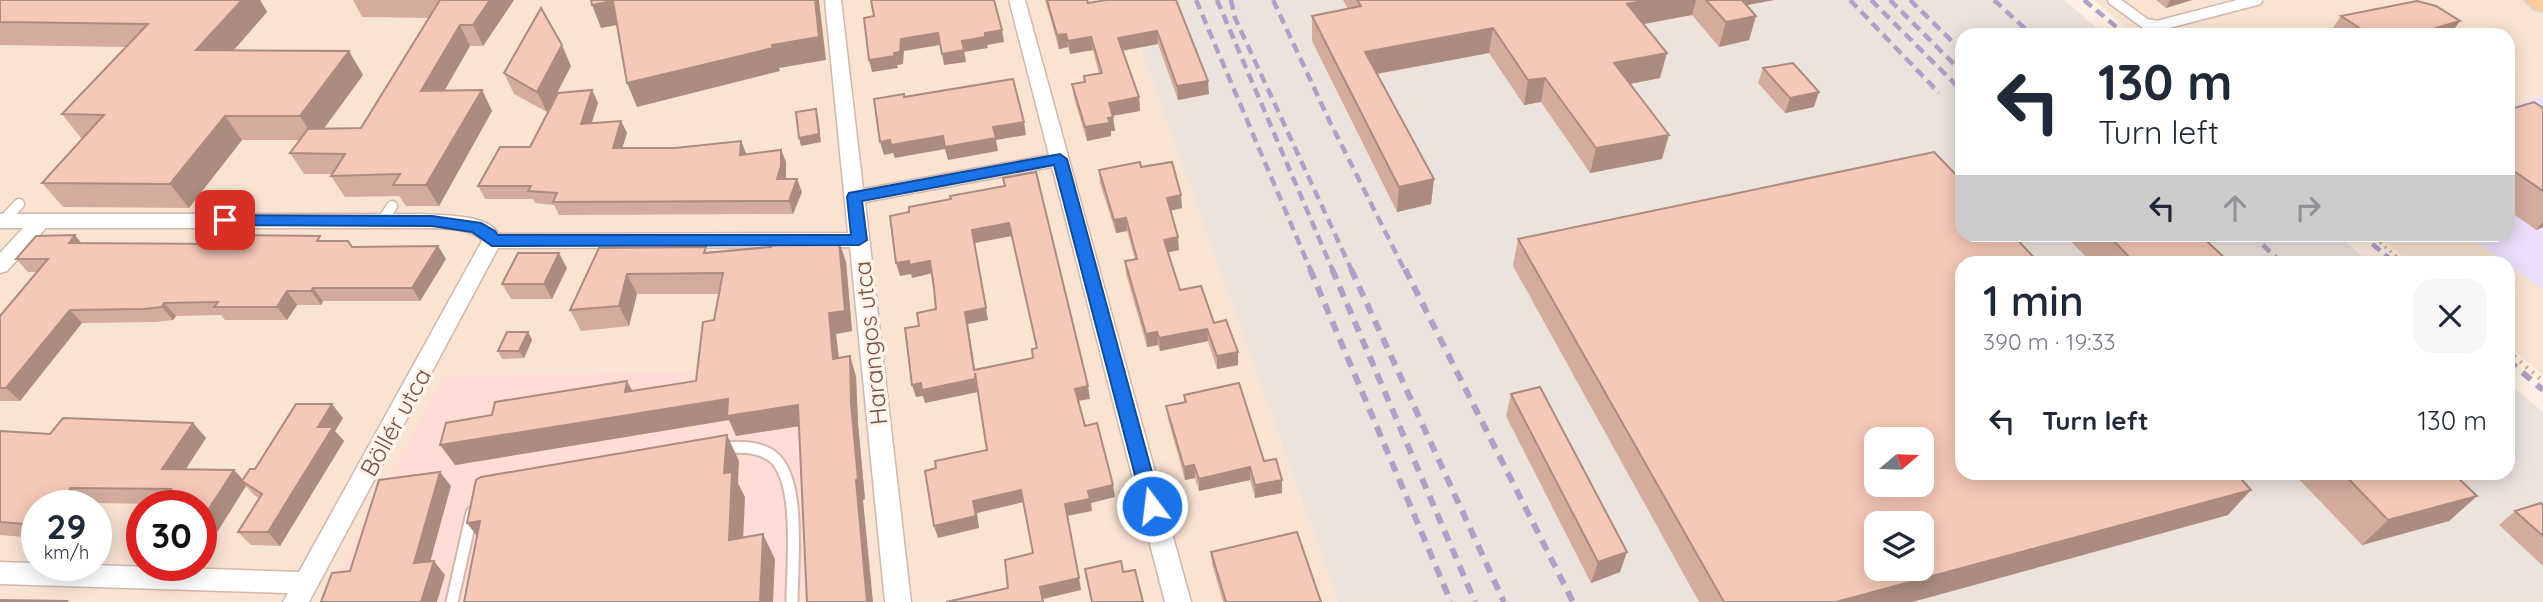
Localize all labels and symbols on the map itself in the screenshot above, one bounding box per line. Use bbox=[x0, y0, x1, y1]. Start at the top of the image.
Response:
pin bbox=[195, 190, 255, 250]
street label: Harangos utca bbox=[846, 260, 894, 426]
street label: Böllér utca bbox=[353, 363, 437, 481]
north arrow bbox=[1864, 427, 1934, 497]
position arrow bbox=[1115, 469, 1189, 543]
speed limit sign: 30 bbox=[126, 490, 217, 581]

